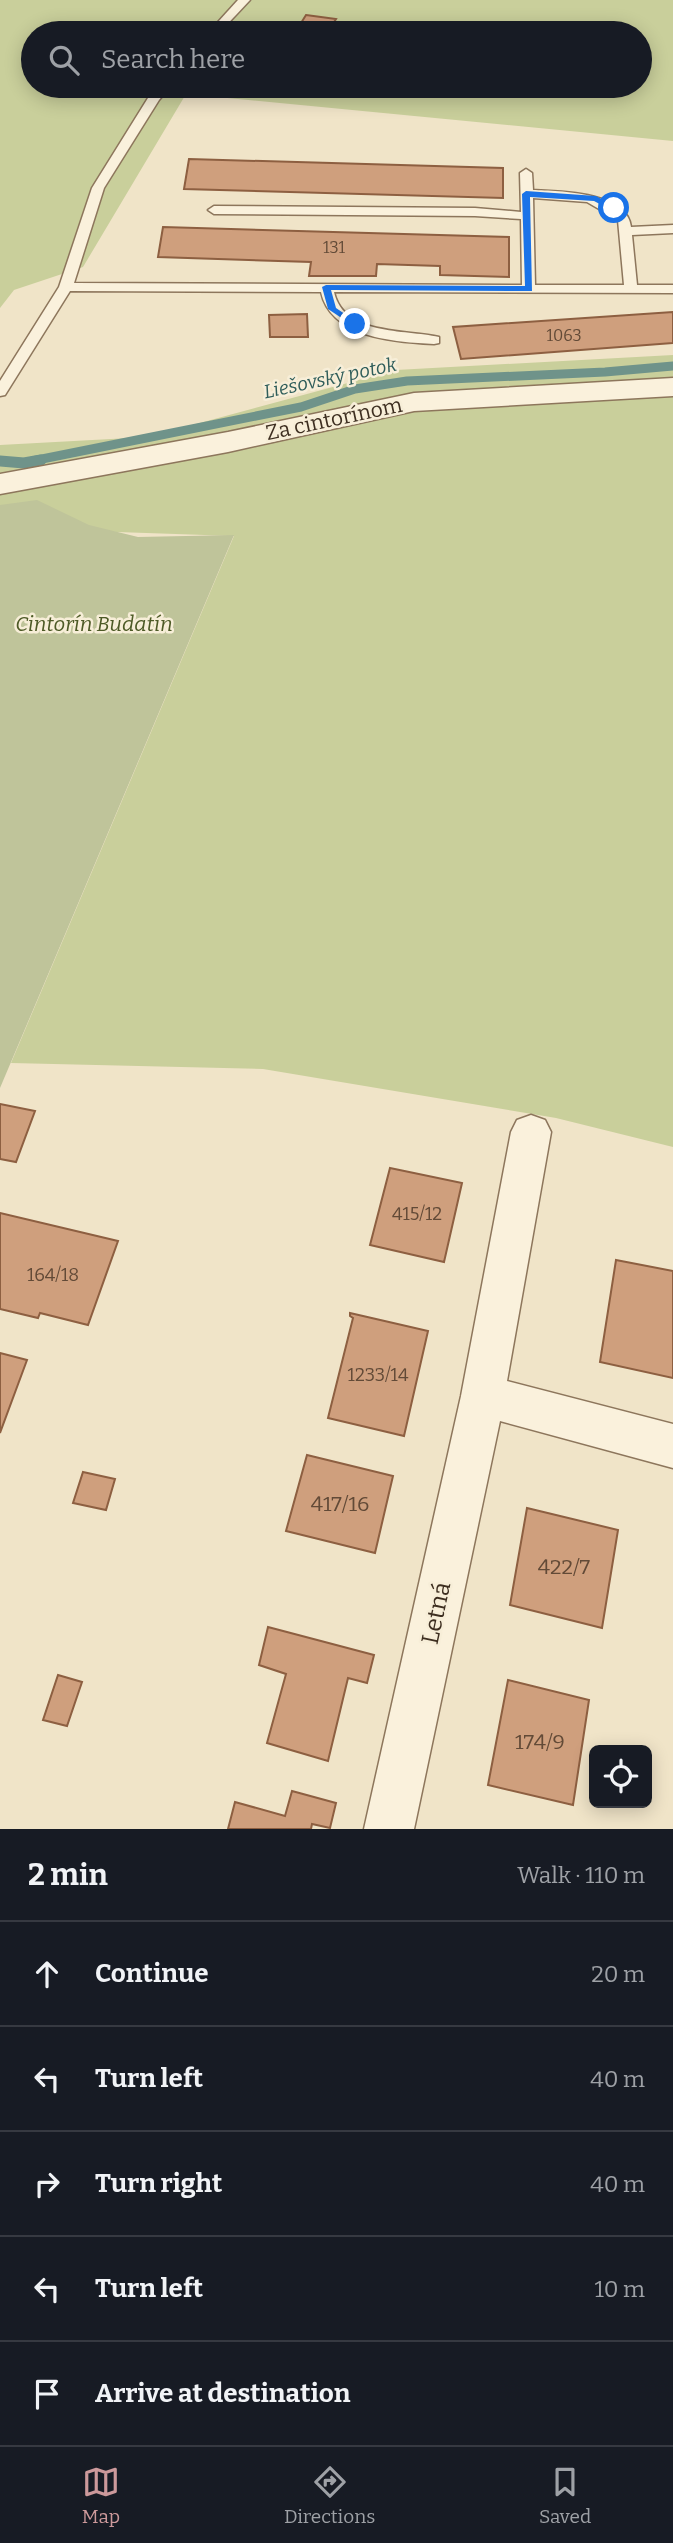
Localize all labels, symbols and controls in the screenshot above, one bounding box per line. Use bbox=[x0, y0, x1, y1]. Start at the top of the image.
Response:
search box bbox=[21, 21, 652, 98]
icon: search bbox=[45, 41, 83, 79]
text: Search here bbox=[101, 44, 245, 75]
route start bbox=[598, 192, 629, 223]
house number: 131 bbox=[323, 238, 346, 257]
route end bbox=[339, 308, 370, 339]
house number: 1063 bbox=[546, 326, 582, 345]
water label: Liešovský potok bbox=[261, 353, 399, 403]
street label: Za cintorínom bbox=[263, 392, 405, 446]
park label: Cintorín Budatín bbox=[15, 611, 173, 637]
house number: 415/12 bbox=[392, 1203, 442, 1225]
house number: 164/18 bbox=[27, 1264, 79, 1286]
house number: 1233/14 bbox=[348, 1364, 409, 1386]
house number: 417/16 bbox=[311, 1491, 369, 1517]
house number: 422/7 bbox=[538, 1554, 591, 1580]
street label: Letná bbox=[416, 1579, 456, 1647]
house number: 174/9 bbox=[515, 1729, 565, 1755]
map controls bbox=[589, 1745, 652, 1808]
button: locate bbox=[589, 1745, 652, 1808]
text: 2 min bbox=[28, 1857, 108, 1893]
text: Walk · 110 m bbox=[517, 1861, 645, 1889]
icon: ahead bbox=[28, 1955, 66, 1993]
text: Continue bbox=[95, 1958, 209, 1989]
text: 20 m bbox=[591, 1960, 645, 1988]
icon: left bbox=[28, 2060, 66, 2098]
text: Turn left bbox=[95, 2063, 203, 2094]
text: 40 m bbox=[590, 2065, 645, 2093]
icon: right bbox=[28, 2165, 66, 2203]
text: Turn right bbox=[95, 2168, 222, 2199]
text: 40 m bbox=[590, 2170, 645, 2198]
icon: left bbox=[28, 2270, 66, 2308]
text: Turn left bbox=[95, 2273, 203, 2304]
text: 10 m bbox=[594, 2275, 645, 2303]
icon: arrive bbox=[28, 2375, 66, 2413]
text: Arrive at destination bbox=[95, 2378, 350, 2409]
tab: Map bbox=[82, 2463, 120, 2528]
tab: Directions bbox=[284, 2463, 375, 2528]
tab: Saved bbox=[539, 2463, 591, 2528]

